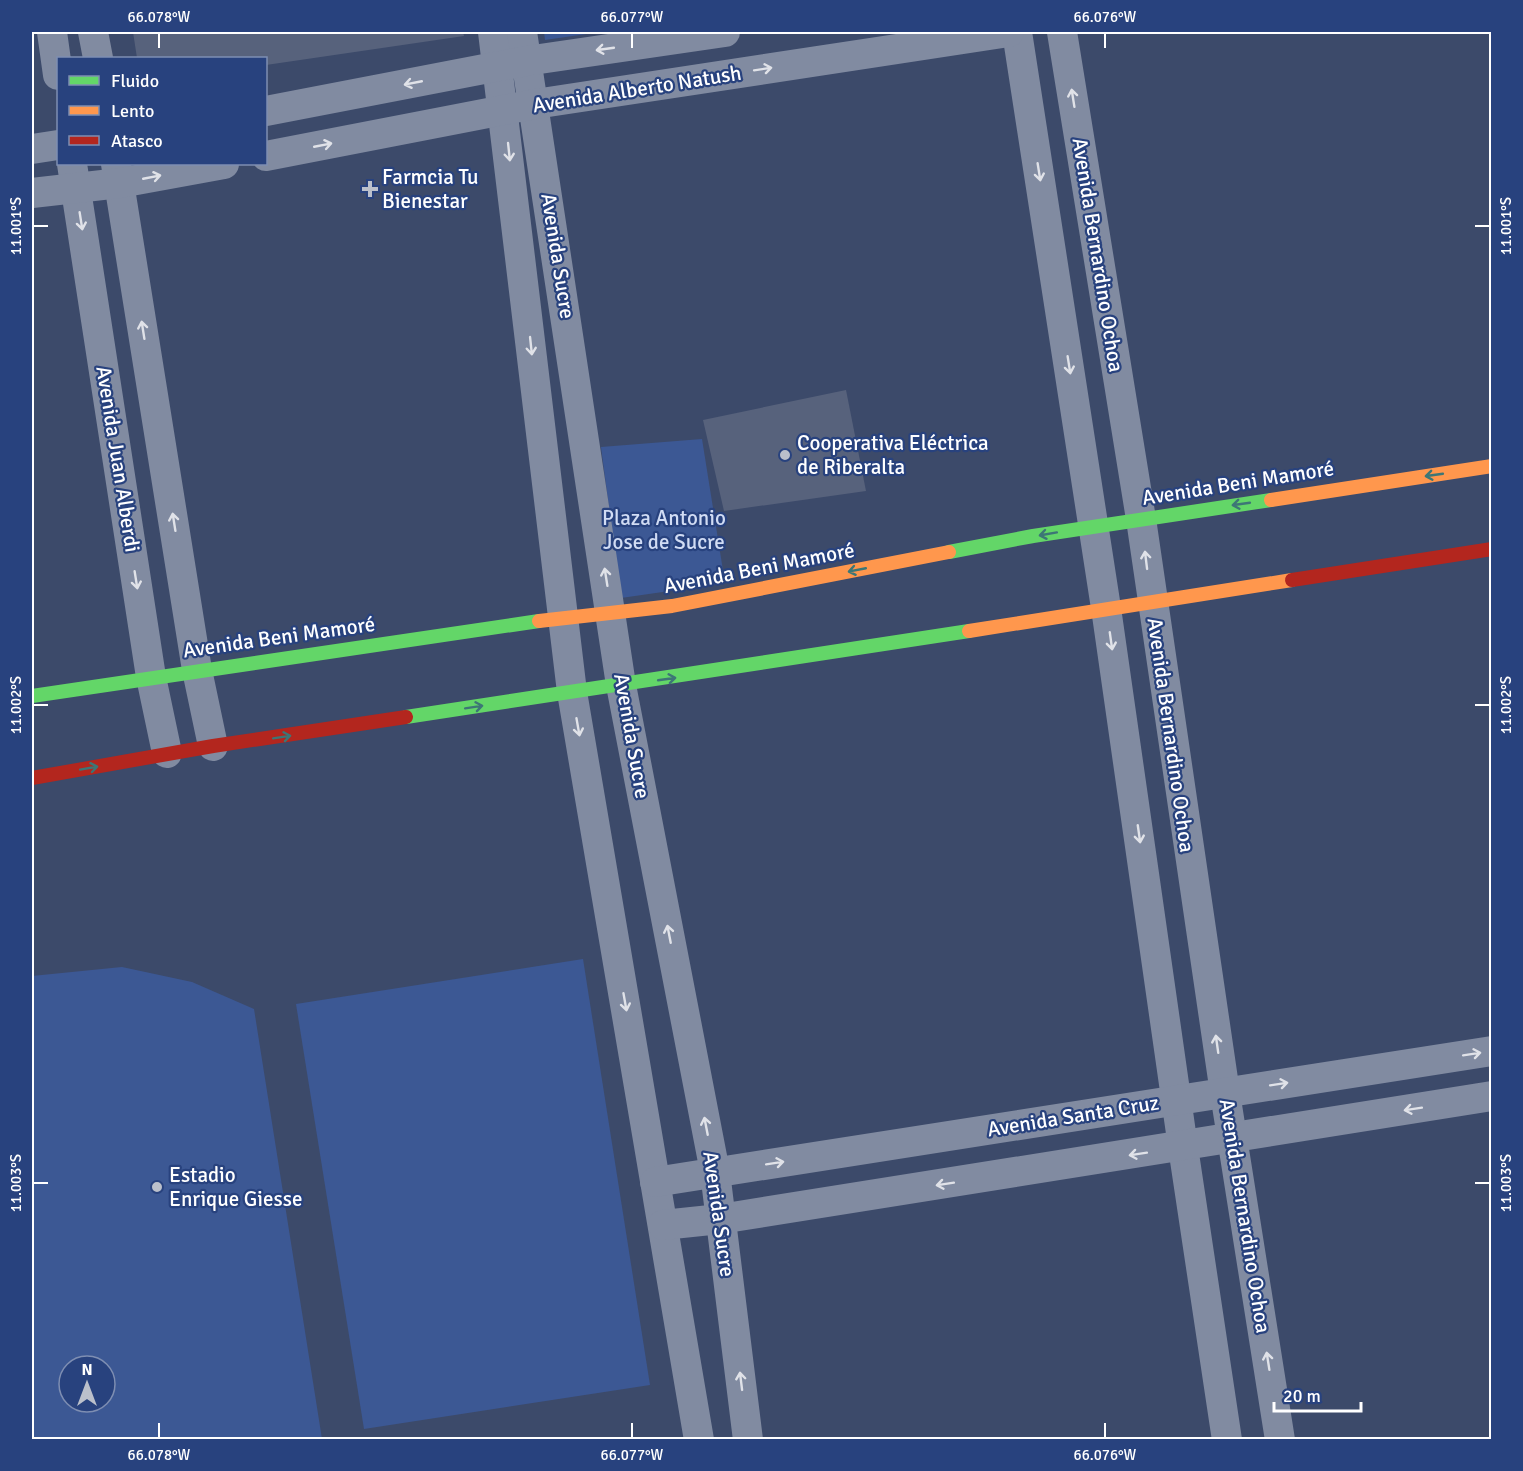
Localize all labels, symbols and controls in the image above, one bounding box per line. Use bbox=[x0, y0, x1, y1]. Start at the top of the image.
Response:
text: 66.078°W bbox=[128, 8, 191, 26]
text: 66.077°W bbox=[601, 8, 664, 26]
text: 66.076°W bbox=[1074, 8, 1137, 26]
one-way arrow bbox=[595, 44, 615, 55]
legend bbox=[57, 57, 267, 165]
street label: Avenida Alberto Natush bbox=[531, 60, 743, 118]
one-way arrow bbox=[753, 64, 773, 75]
text: Fluido bbox=[111, 70, 159, 92]
one-way arrow bbox=[403, 78, 423, 89]
one-way arrow bbox=[1067, 89, 1078, 108]
text: Lento bbox=[111, 100, 154, 122]
text: Atasco bbox=[111, 130, 163, 152]
street label: Avenida Bernardino Ochoa bbox=[1067, 136, 1129, 374]
one-way arrow bbox=[313, 139, 332, 150]
one-way arrow bbox=[504, 142, 515, 161]
one-way arrow bbox=[1034, 162, 1045, 182]
place label: Farmcia Tu Bienestar bbox=[382, 164, 479, 214]
one-way arrow bbox=[142, 171, 161, 182]
marker: Farmcia Tu Bienestar bbox=[363, 182, 377, 196]
street label: Avenida Sucre bbox=[535, 191, 581, 321]
text: 11.001°S bbox=[7, 197, 25, 255]
text: 11.001°S bbox=[1497, 197, 1515, 255]
one-way arrow bbox=[76, 211, 87, 231]
one-way arrow bbox=[138, 321, 149, 340]
one-way arrow bbox=[526, 335, 537, 355]
one-way arrow bbox=[1063, 355, 1074, 374]
street label: Avenida Juan Alberdi bbox=[90, 364, 146, 554]
place label: Cooperativa Eléctrica de Riberalta bbox=[797, 430, 989, 480]
marker: Cooperativa Eléctrica de Riberalta bbox=[778, 448, 792, 462]
street label: Avenida Beni Mamoré bbox=[1140, 455, 1336, 511]
one-way arrow bbox=[1424, 470, 1444, 481]
one-way arrow bbox=[1231, 498, 1251, 509]
park label: Plaza Antonio Jose de Sucre bbox=[602, 505, 726, 555]
one-way arrow bbox=[168, 513, 179, 533]
one-way arrow bbox=[1039, 528, 1058, 539]
street label: Avenida Beni Mamoré bbox=[661, 537, 857, 599]
one-way arrow bbox=[1140, 551, 1151, 571]
one-way arrow bbox=[847, 565, 867, 576]
one-way arrow bbox=[600, 568, 611, 587]
one-way arrow bbox=[131, 570, 142, 590]
street label: Avenida Beni Mamoré bbox=[181, 611, 377, 663]
street label: Avenida Bernardino Ochoa bbox=[1142, 616, 1200, 854]
one-way arrow bbox=[1106, 630, 1117, 650]
street label: Avenida Sucre bbox=[608, 671, 656, 801]
one-way arrow bbox=[657, 673, 677, 684]
text: 11.002°S bbox=[7, 676, 25, 734]
text: 11.002°S bbox=[1497, 676, 1515, 734]
one-way arrow bbox=[464, 701, 484, 712]
one-way arrow bbox=[573, 716, 584, 736]
one-way arrow bbox=[271, 731, 291, 742]
one-way arrow bbox=[79, 762, 99, 773]
one-way arrow bbox=[1133, 823, 1144, 843]
one-way arrow bbox=[663, 925, 674, 945]
one-way arrow bbox=[620, 991, 631, 1011]
one-way arrow bbox=[1212, 1035, 1223, 1054]
one-way arrow bbox=[1461, 1048, 1481, 1059]
one-way arrow bbox=[1269, 1078, 1289, 1089]
street label: Avenida Santa Cruz bbox=[985, 1090, 1161, 1142]
street label: Avenida Bernardino Ochoa bbox=[1214, 1097, 1276, 1335]
one-way arrow bbox=[1404, 1104, 1423, 1115]
one-way arrow bbox=[700, 1117, 711, 1136]
street label: Avenida Sucre bbox=[697, 1149, 741, 1279]
one-way arrow bbox=[1128, 1149, 1148, 1160]
text: 11.003°S bbox=[7, 1154, 25, 1212]
text: 11.003°S bbox=[1497, 1154, 1515, 1212]
one-way arrow bbox=[765, 1157, 785, 1168]
place label: Estadio Enrique Giesse bbox=[169, 1162, 302, 1212]
one-way arrow bbox=[936, 1179, 955, 1190]
marker: Estadio Enrique Giesse bbox=[150, 1180, 164, 1194]
one-way arrow bbox=[1262, 1352, 1273, 1371]
north arrow bbox=[57, 1354, 117, 1414]
text: N bbox=[81, 1360, 93, 1380]
one-way arrow bbox=[735, 1372, 746, 1392]
scale bar bbox=[1274, 1375, 1361, 1413]
text: 20 m bbox=[1283, 1385, 1321, 1407]
text: 66.078°W bbox=[128, 1446, 191, 1464]
text: 66.077°W bbox=[601, 1446, 664, 1464]
text: 66.076°W bbox=[1074, 1446, 1137, 1464]

